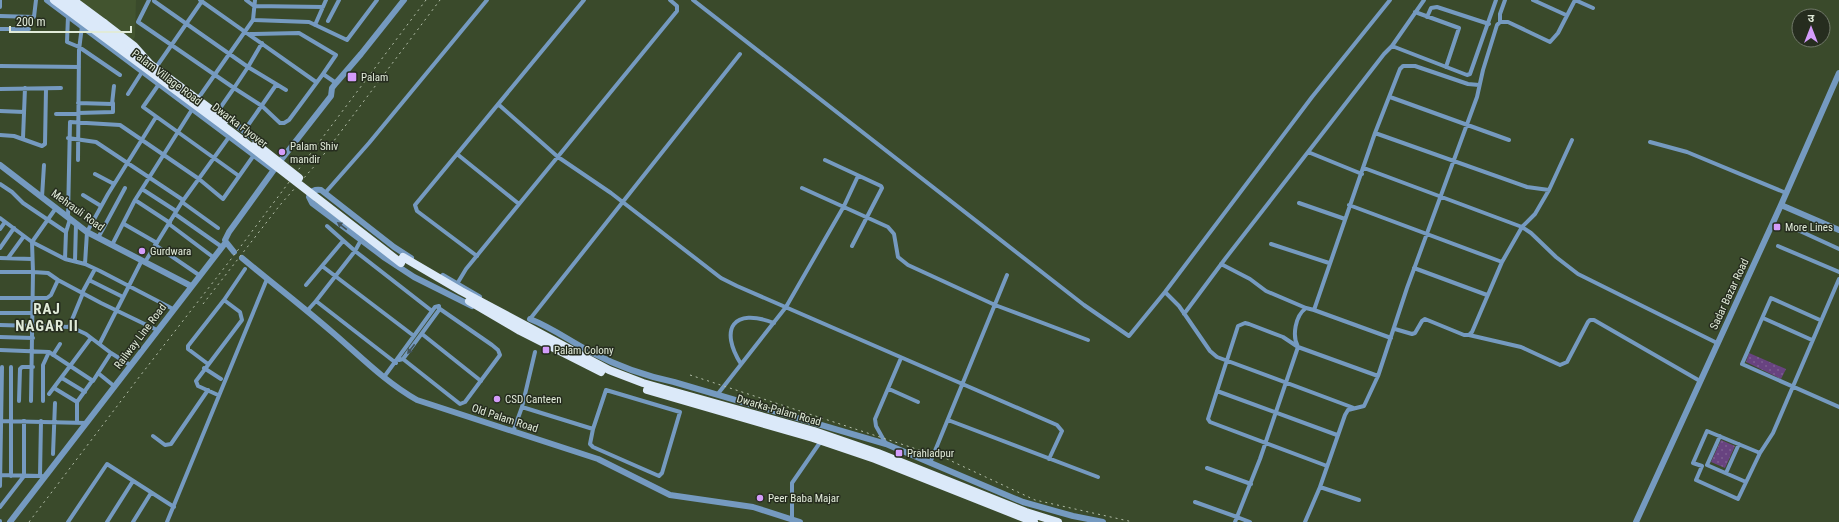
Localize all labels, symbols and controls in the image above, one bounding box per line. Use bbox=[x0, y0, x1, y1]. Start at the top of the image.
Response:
scale bar bbox=[10, 8, 131, 34]
north arrow bbox=[1791, 8, 1831, 48]
text: उ bbox=[1808, 12, 1815, 25]
text: 200 m bbox=[16, 15, 46, 29]
street label: Palam Village Road bbox=[129, 47, 204, 108]
marker: Palam bbox=[346, 71, 358, 83]
place label: Palam bbox=[361, 71, 388, 84]
street label: Dwarka Flyover bbox=[210, 100, 270, 151]
place label: Palam Shiv mandir bbox=[290, 140, 338, 166]
marker: Palam Shiv mandir bbox=[277, 147, 287, 157]
street label: Mehrauli Road bbox=[49, 187, 107, 234]
place label: More Lines bbox=[1785, 221, 1833, 234]
one-way arrow bbox=[337, 222, 348, 230]
marker: More Lines bbox=[1772, 222, 1782, 232]
place label: Gurdwara bbox=[150, 245, 191, 258]
marker: Gurdwara bbox=[137, 246, 147, 256]
street label: Sadar Bazar Road bbox=[1707, 257, 1752, 332]
district label: RAJ NAGAR II bbox=[15, 300, 79, 335]
street label: Railway Line Road bbox=[112, 301, 169, 372]
one-way arrow bbox=[407, 344, 415, 354]
place label: Palam Colony bbox=[554, 344, 614, 357]
marker: Palam Colony bbox=[541, 345, 551, 355]
street label: Dwarka-Palam Road bbox=[735, 392, 822, 429]
place label: CSD Canteen bbox=[505, 393, 561, 406]
marker: CSD Canteen bbox=[492, 394, 502, 404]
street label: Old Palam Road bbox=[470, 402, 540, 435]
place label: Prahladpur bbox=[907, 447, 955, 460]
marker: Prahladpur bbox=[894, 448, 904, 458]
place label: Peer Baba Majar bbox=[768, 492, 840, 505]
marker: Peer Baba Majar bbox=[755, 493, 765, 503]

